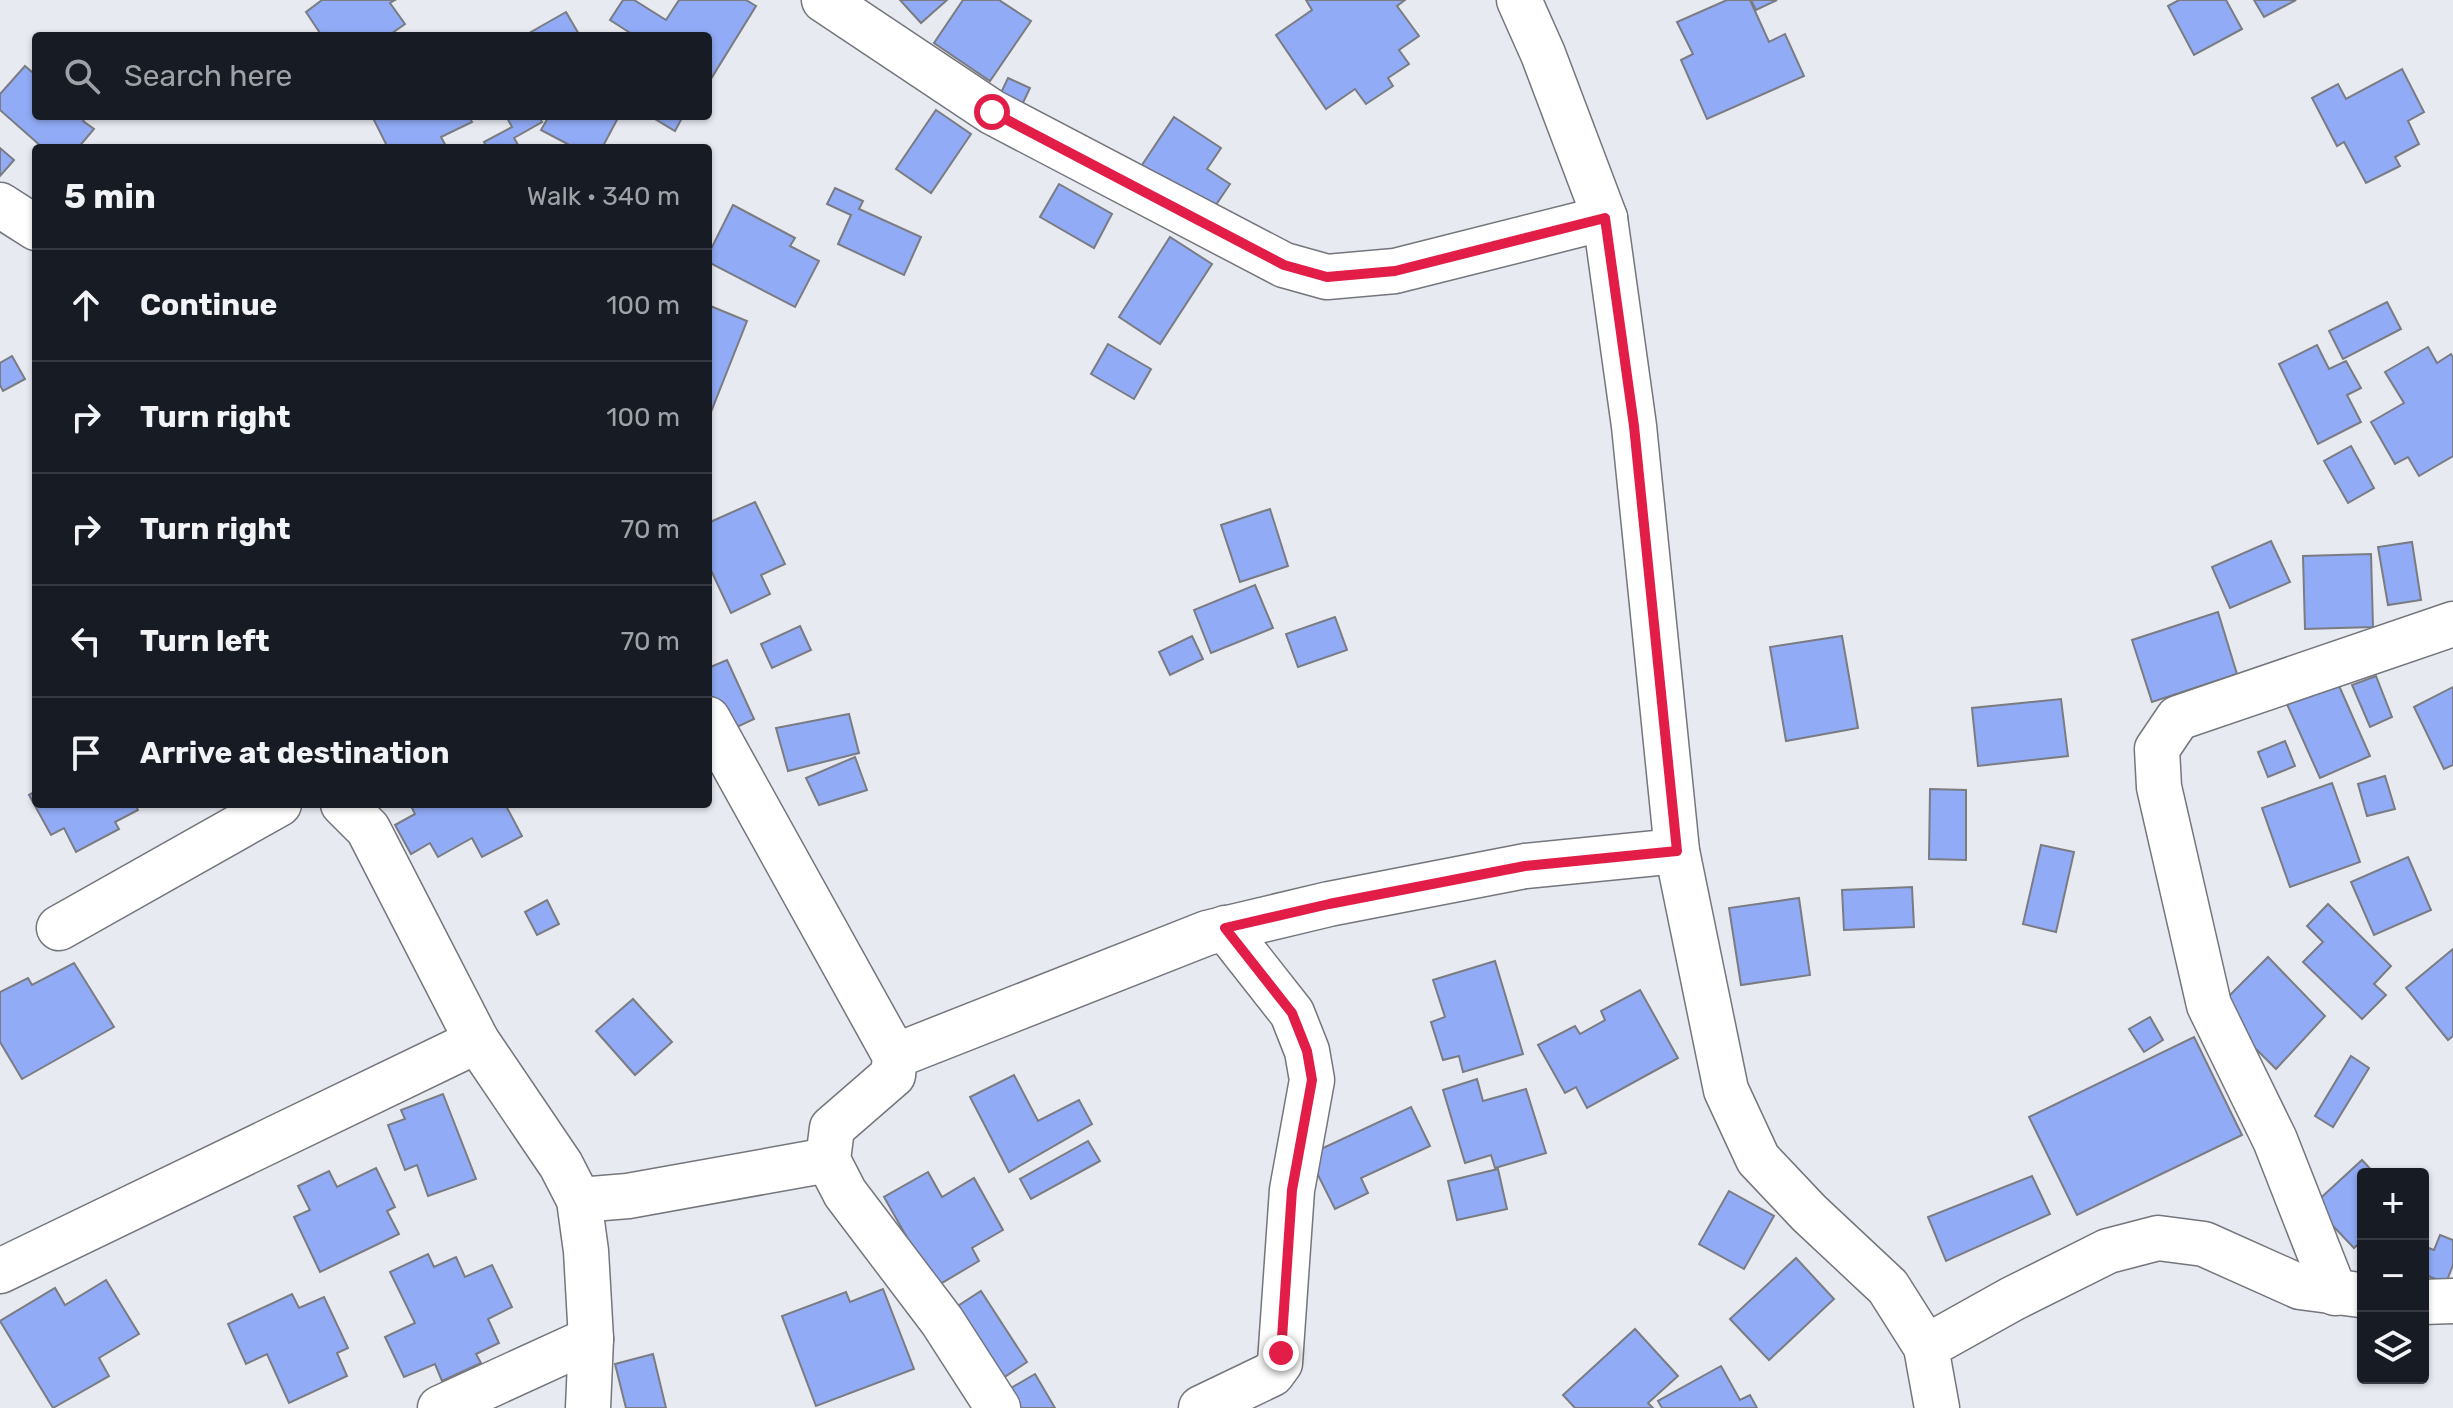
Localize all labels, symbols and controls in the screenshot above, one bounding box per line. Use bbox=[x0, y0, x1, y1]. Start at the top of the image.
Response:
search box bbox=[32, 32, 712, 120]
icon: search bbox=[60, 54, 104, 98]
text: Search here bbox=[124, 58, 292, 94]
route start bbox=[974, 94, 1010, 130]
text: 5 min bbox=[64, 176, 156, 217]
text: Walk · 340 m bbox=[527, 181, 680, 212]
icon: ahead bbox=[64, 283, 108, 327]
text: Continue bbox=[140, 287, 277, 323]
text: 100 m bbox=[606, 290, 680, 321]
icon: right bbox=[64, 395, 108, 439]
text: Turn right bbox=[140, 399, 291, 435]
text: 100 m bbox=[606, 402, 680, 433]
icon: right bbox=[64, 507, 108, 551]
text: Turn right bbox=[140, 511, 291, 547]
text: 70 m bbox=[621, 514, 680, 545]
icon: left bbox=[64, 619, 108, 663]
text: Turn left bbox=[140, 623, 270, 659]
text: 70 m bbox=[621, 626, 680, 657]
icon: arrive bbox=[64, 731, 108, 775]
text: Arrive at destination bbox=[140, 735, 450, 771]
map controls bbox=[2357, 1168, 2429, 1384]
button: + bbox=[2357, 1168, 2429, 1240]
button: − bbox=[2357, 1240, 2429, 1312]
button: layers bbox=[2357, 1312, 2429, 1384]
route end bbox=[1263, 1335, 1299, 1371]

